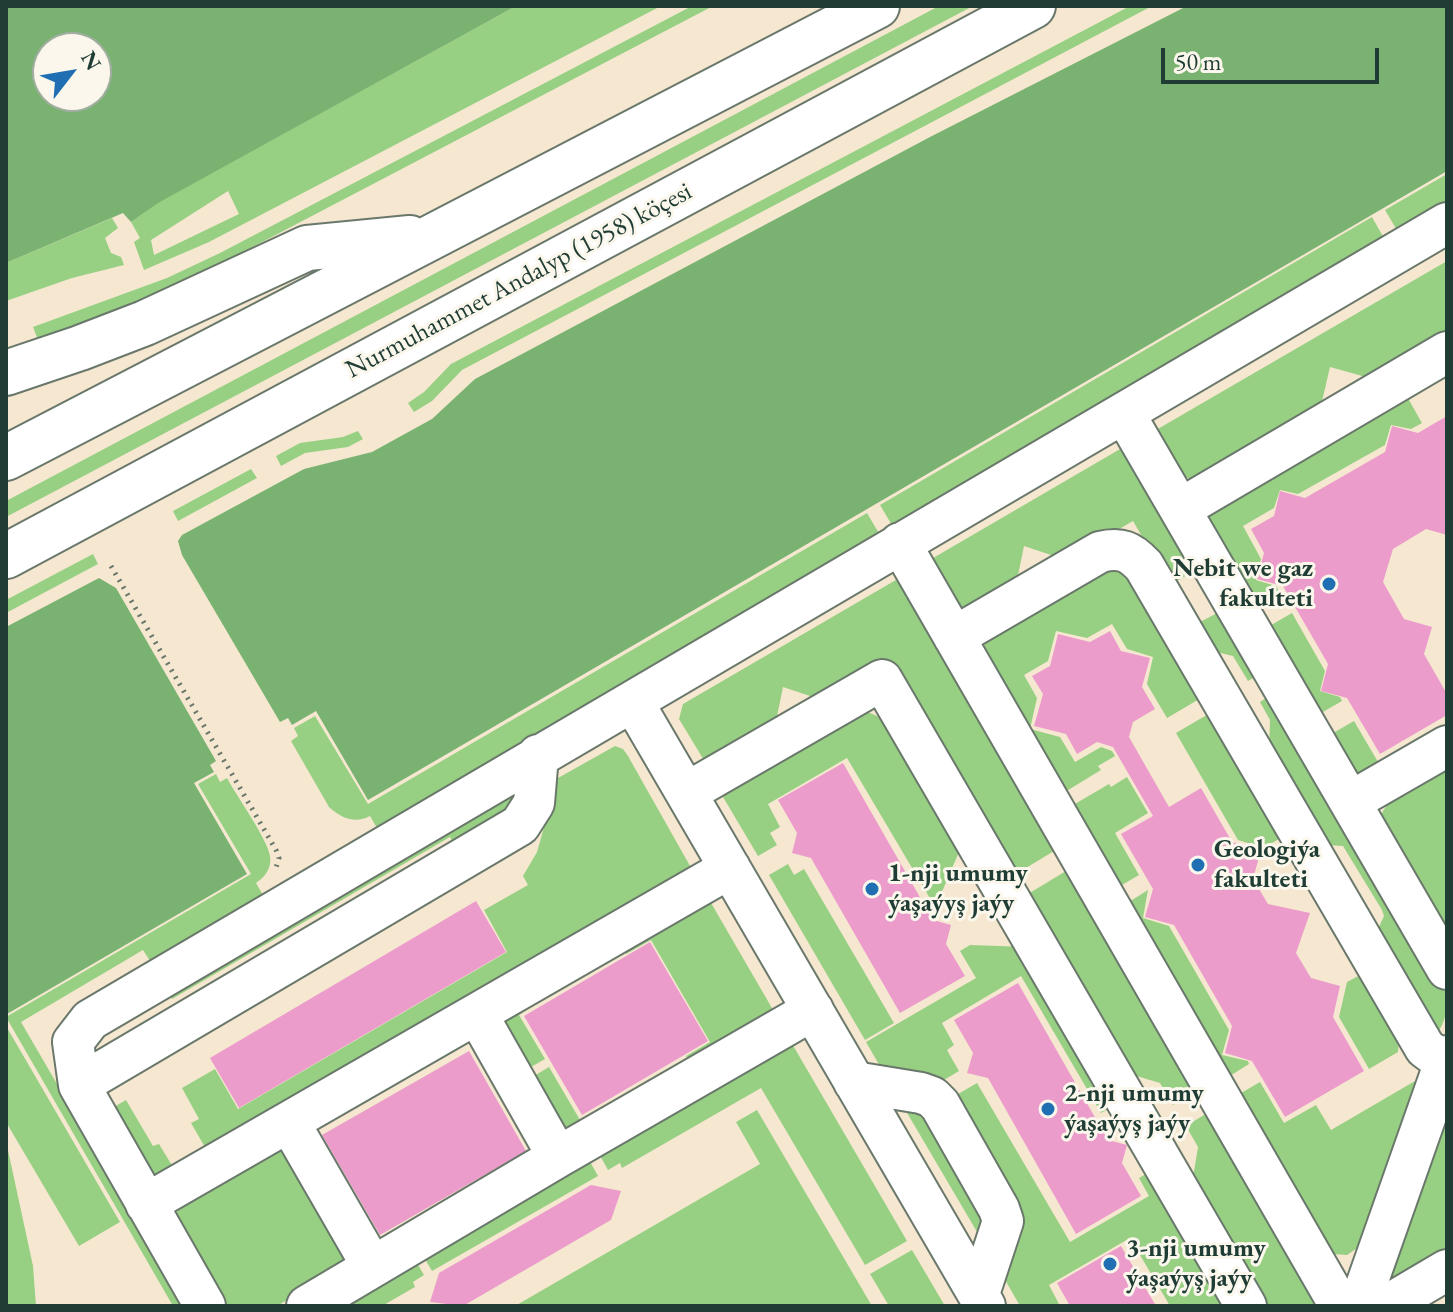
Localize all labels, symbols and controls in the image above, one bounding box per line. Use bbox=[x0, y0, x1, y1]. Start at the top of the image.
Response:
north arrow bbox=[32, 32, 112, 112]
scale bar bbox=[1165, 32, 1383, 82]
text: N bbox=[74, 45, 108, 76]
text: 50 m bbox=[1175, 46, 1222, 77]
street label: Nurmuhammet Andalyp (1958) köçesi bbox=[341, 176, 697, 386]
place label: Nebit we gaz fakulteti bbox=[1173, 553, 1313, 614]
marker: Nebit we gaz fakulteti bbox=[1320, 575, 1338, 593]
place label: Geologiýa fakulteti bbox=[1214, 834, 1320, 896]
marker: Geologiýa fakulteti bbox=[1189, 856, 1207, 874]
place label: 1-nji umumy ýaşaýyş jaýy bbox=[888, 858, 1028, 920]
marker: 1-nji umumy ýaşaýyş jaýy bbox=[863, 880, 881, 898]
place label: 2-nji umumy ýaşaýyş jaýy bbox=[1064, 1078, 1204, 1140]
marker: 2-nji umumy ýaşaýyş jaýy bbox=[1039, 1100, 1057, 1118]
place label: 3-nji umumy ýaşaýyş jaýy bbox=[1126, 1233, 1266, 1294]
marker: 3-nji umumy ýaşaýyş jaýy bbox=[1101, 1255, 1119, 1273]

